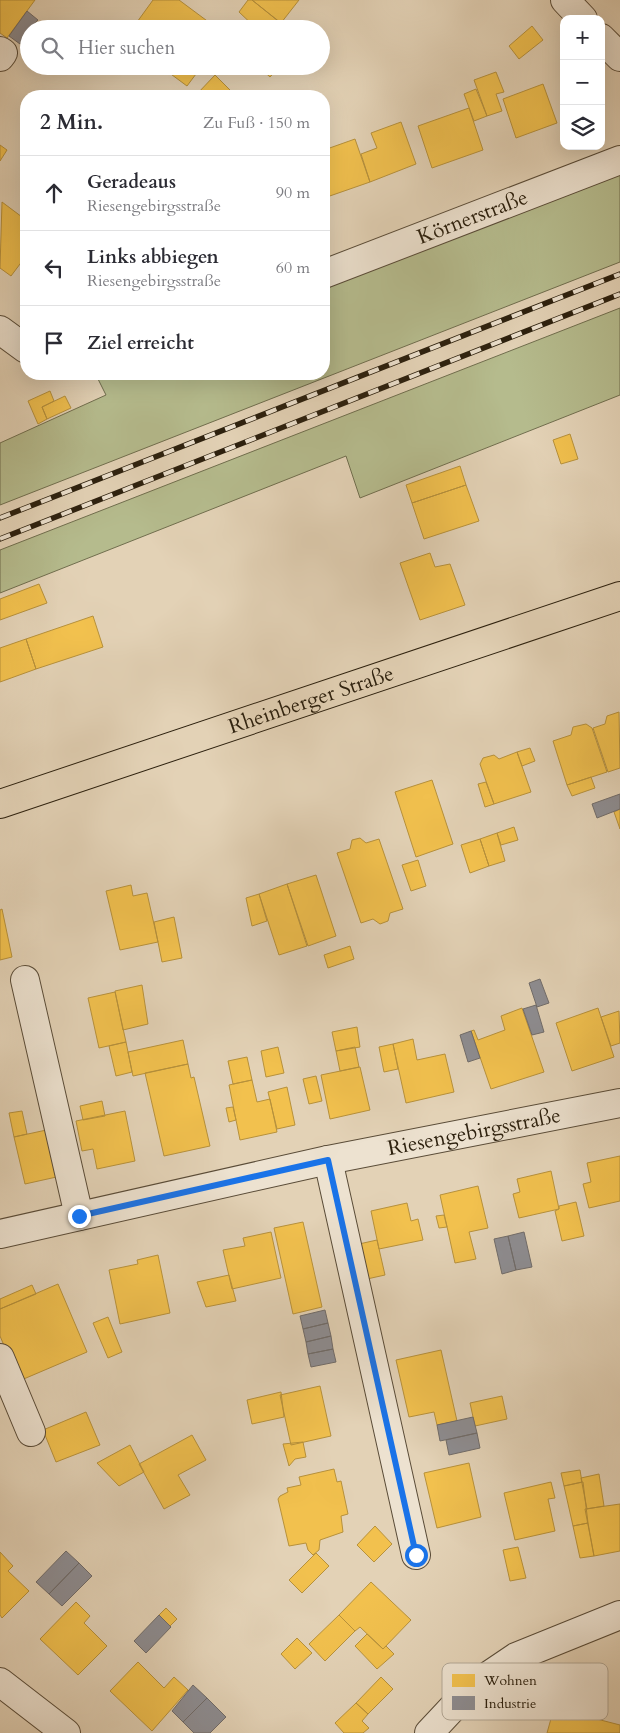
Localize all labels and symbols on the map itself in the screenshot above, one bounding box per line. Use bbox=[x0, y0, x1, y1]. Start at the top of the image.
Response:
street label: Körnerstraße bbox=[413, 182, 532, 251]
street label: Rheinberger Straße bbox=[225, 658, 397, 741]
street label: Riesengebirgsstraße bbox=[385, 1100, 563, 1163]
route end bbox=[68, 1205, 91, 1228]
route start bbox=[405, 1544, 428, 1567]
legend bbox=[442, 1663, 608, 1720]
text: Wohnen bbox=[483, 1671, 537, 1690]
text: Industrie bbox=[484, 1694, 536, 1713]

